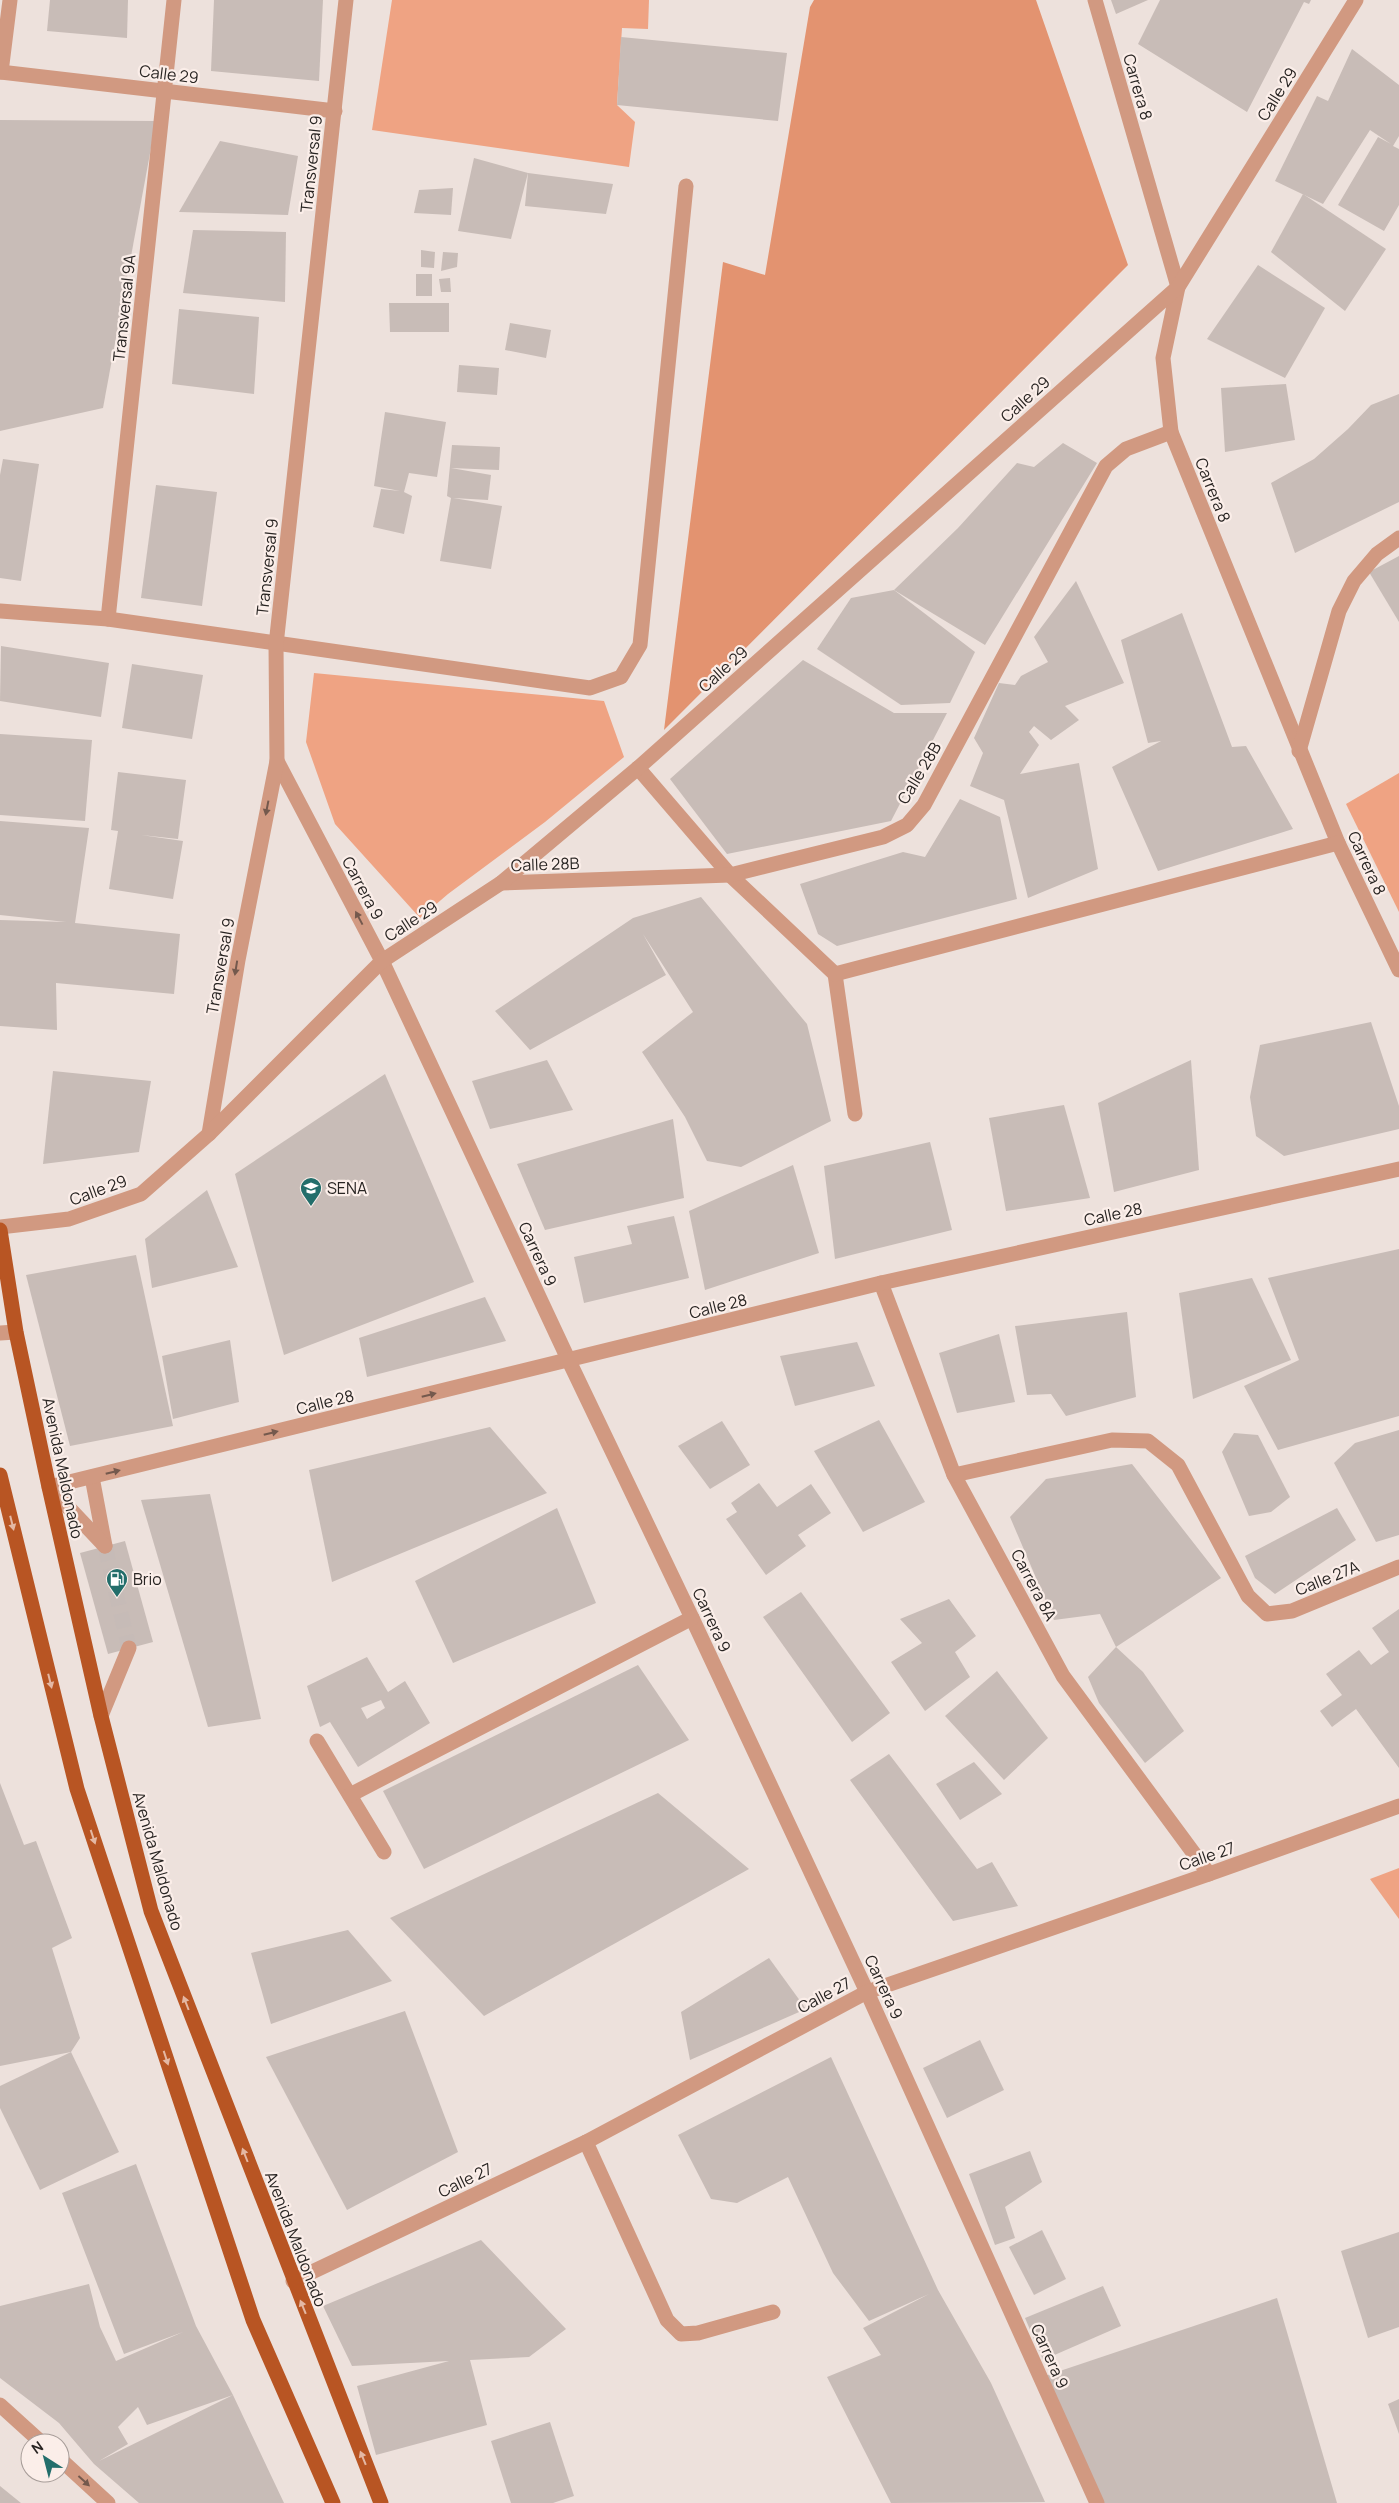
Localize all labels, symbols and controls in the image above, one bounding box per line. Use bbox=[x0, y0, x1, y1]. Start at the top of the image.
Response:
street label: Carrera 8 bbox=[1118, 51, 1158, 123]
street label: Calle 29 bbox=[138, 59, 200, 89]
street label: Calle 29 bbox=[1252, 63, 1302, 125]
street label: Transversal 9 bbox=[295, 114, 327, 214]
street label: Transversal 9A bbox=[107, 253, 141, 363]
street label: Calle 29 bbox=[996, 371, 1054, 427]
street label: Carrera 8 bbox=[1190, 454, 1236, 526]
street label: Transversal 9 bbox=[251, 517, 283, 617]
street label: Calle 29 bbox=[694, 641, 752, 697]
street label: Calle 28B bbox=[892, 738, 946, 808]
one-way arrow bbox=[263, 801, 271, 817]
street label: Carrera 8 bbox=[1343, 828, 1391, 898]
street label: Calle 28B bbox=[510, 852, 580, 876]
street label: Carrera 9 bbox=[337, 853, 389, 923]
street label: Calle 29 bbox=[380, 896, 442, 946]
one-way arrow bbox=[355, 910, 363, 925]
street label: Transversal 9 bbox=[201, 916, 239, 1016]
one-way arrow bbox=[232, 960, 240, 976]
street label: Calle 29 bbox=[66, 1170, 130, 1210]
school or university icon: SENA bbox=[299, 1176, 323, 1207]
place label: SENA bbox=[327, 1177, 367, 1199]
street label: Calle 28 bbox=[1082, 1197, 1144, 1231]
street label: Carrera 9 bbox=[514, 1218, 562, 1290]
street label: Calle 28 bbox=[687, 1288, 749, 1324]
street label: Calle 28 bbox=[294, 1384, 356, 1420]
one-way arrow bbox=[421, 1391, 436, 1399]
street label: Avenida Maldonado bbox=[37, 1395, 89, 1541]
one-way arrow bbox=[264, 1429, 279, 1437]
one-way arrow bbox=[106, 1467, 121, 1475]
one-way arrow bbox=[8, 1515, 16, 1530]
street label: Carrera 8A bbox=[1006, 1545, 1062, 1625]
street label: Calle 27A bbox=[1292, 1555, 1362, 1601]
fuel station icon: Brio bbox=[105, 1567, 129, 1598]
place label: Brio bbox=[133, 1568, 162, 1590]
street label: Carrera 9 bbox=[688, 1584, 736, 1656]
one-way arrow bbox=[46, 1673, 54, 1688]
street label: Avenida Maldonado bbox=[128, 1789, 188, 1933]
one-way arrow bbox=[89, 1830, 97, 1845]
street label: Calle 27 bbox=[1176, 1836, 1238, 1876]
street label: Carrera 9 bbox=[860, 1951, 908, 2023]
street label: Calle 27 bbox=[793, 1972, 855, 2018]
one-way arrow bbox=[182, 1996, 189, 2011]
one-way arrow bbox=[162, 2051, 170, 2066]
one-way arrow bbox=[241, 2147, 249, 2162]
street label: Calle 27 bbox=[434, 2158, 496, 2202]
street label: Avenida Maldonado bbox=[260, 2168, 332, 2310]
one-way arrow bbox=[299, 2299, 307, 2314]
street label: Carrera 9 bbox=[1026, 2320, 1074, 2392]
north arrow bbox=[20, 2433, 70, 2483]
text: N bbox=[27, 2436, 47, 2458]
one-way arrow bbox=[359, 2450, 367, 2465]
one-way arrow bbox=[78, 2475, 90, 2487]

